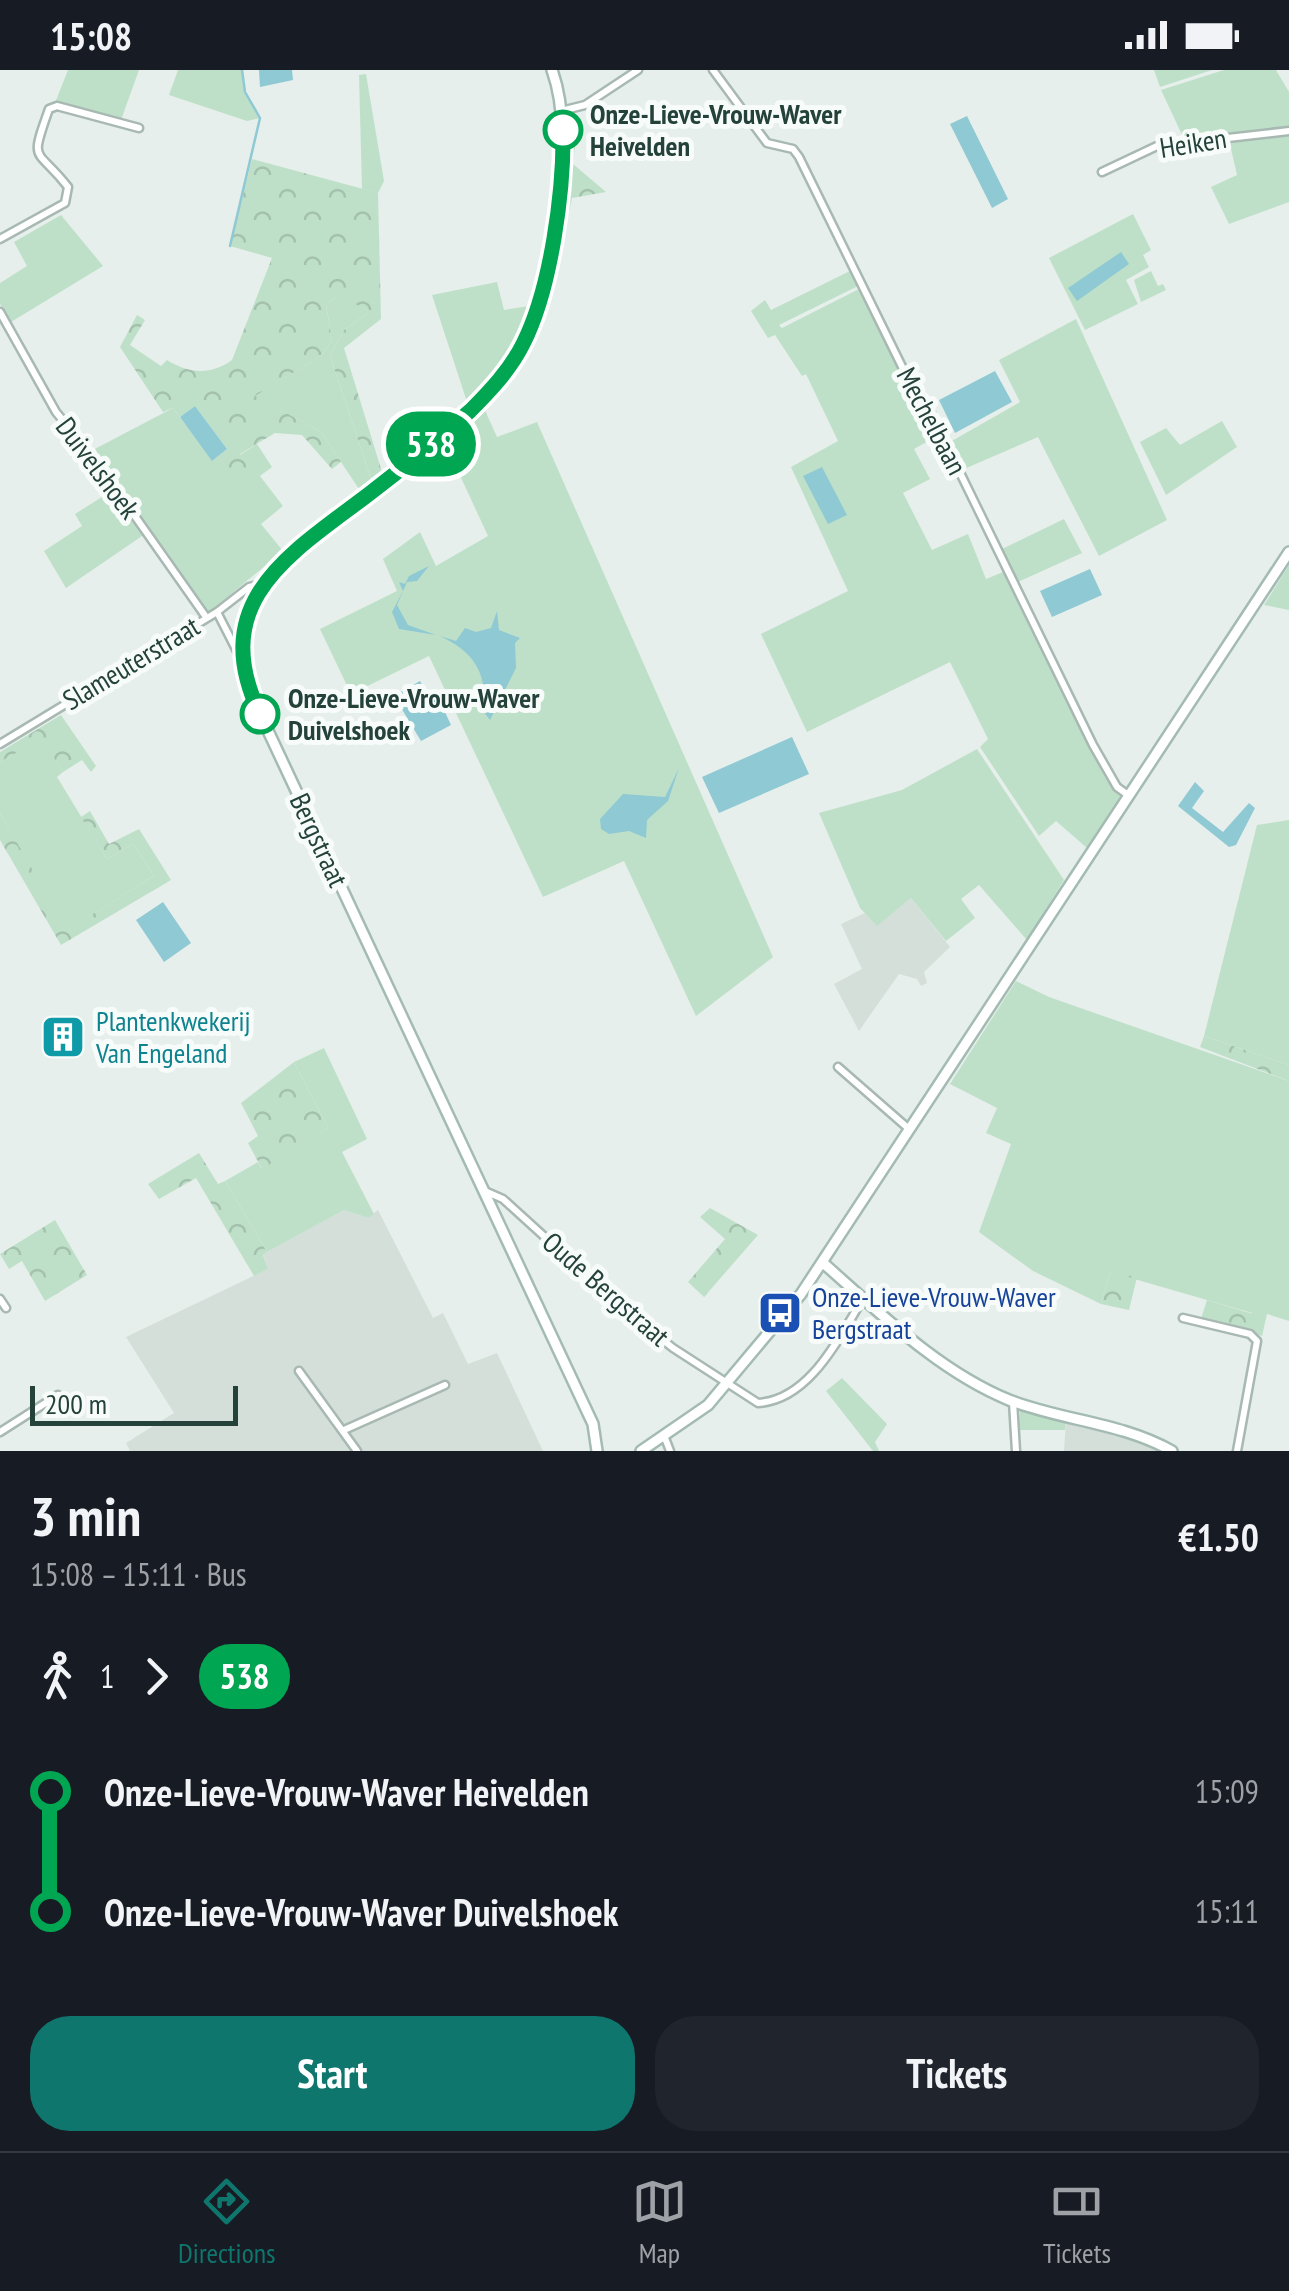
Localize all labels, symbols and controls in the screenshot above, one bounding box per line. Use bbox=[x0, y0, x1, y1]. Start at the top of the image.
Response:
text: 15:08 bbox=[50, 11, 132, 60]
place label: Onze-Lieve-Vrouw-Waver Heivelden bbox=[590, 95, 842, 164]
marker: Onze-Lieve-Vrouw-Waver Heivelden bbox=[544, 111, 582, 149]
street label: Heiken bbox=[1157, 119, 1229, 166]
street label: Mechelbaan bbox=[889, 361, 976, 481]
street label: Duivelshoek bbox=[48, 409, 149, 526]
line badge: 538 bbox=[374, 412, 488, 476]
text: 538 bbox=[406, 421, 456, 467]
street label: Slameuterstraat bbox=[56, 607, 206, 718]
place label: Onze-Lieve-Vrouw-Waver Duivelshoek bbox=[288, 679, 540, 748]
marker: Onze-Lieve-Vrouw-Waver Duivelshoek bbox=[241, 695, 279, 733]
street label: Bergstraat bbox=[282, 787, 357, 893]
place label: Plantenkwekerij Van Engeland bbox=[95, 1002, 251, 1071]
building icon: Plantenkwekerij Van Engeland bbox=[40, 1014, 86, 1060]
street label: Oude Bergstraat bbox=[535, 1223, 678, 1354]
place label: Onze-Lieve-Vrouw-Waver Bergstraat bbox=[812, 1278, 1056, 1347]
bus stop icon: Onze-Lieve-Vrouw-Waver Bergstraat bbox=[757, 1290, 803, 1336]
scale bar bbox=[30, 1381, 238, 1426]
text: 200 m bbox=[45, 1385, 107, 1422]
text: 3 min bbox=[30, 1480, 141, 1551]
text: €1.50 bbox=[1178, 1512, 1259, 1561]
text: 15:08 – 15:11 · Bus bbox=[30, 1553, 247, 1595]
icon: walk bbox=[30, 1649, 85, 1704]
icon: forward bbox=[129, 1649, 184, 1704]
text: 538 bbox=[219, 1653, 270, 1699]
text: 1 bbox=[100, 1655, 114, 1697]
text: Onze-Lieve-Vrouw-Waver Heivelden bbox=[104, 1767, 589, 1816]
text: 15:09 bbox=[1195, 1770, 1259, 1812]
text: Onze-Lieve-Vrouw-Waver Duivelshoek bbox=[104, 1887, 619, 1936]
text: 15:11 bbox=[1195, 1890, 1259, 1932]
button: Start bbox=[30, 2016, 635, 2131]
button: Tickets bbox=[655, 2016, 1259, 2131]
tab: Directions bbox=[178, 2174, 276, 2271]
tab: Map bbox=[632, 2174, 687, 2271]
tab: Tickets bbox=[1043, 2174, 1111, 2271]

